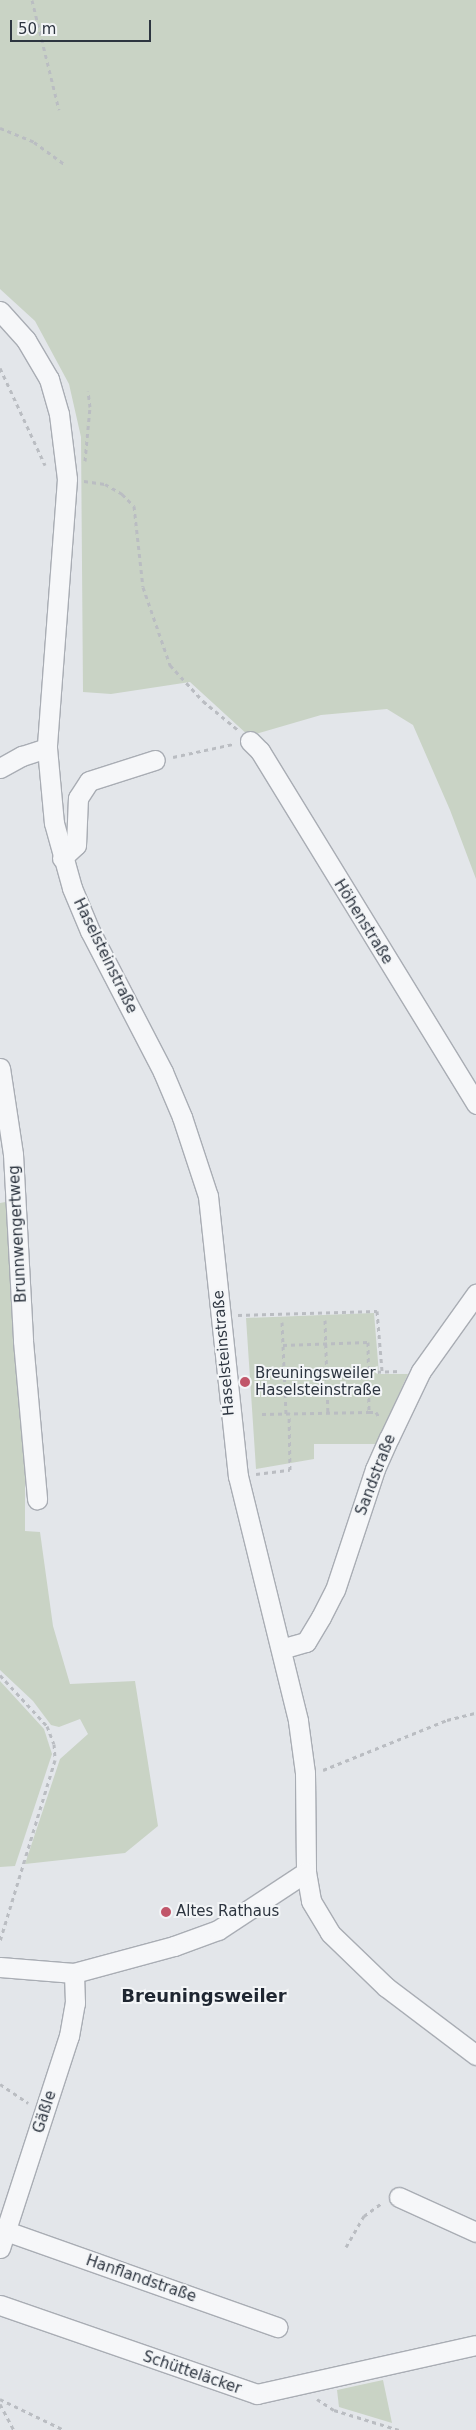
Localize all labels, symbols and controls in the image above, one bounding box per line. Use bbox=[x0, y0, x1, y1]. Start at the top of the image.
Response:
scale bar bbox=[12, 10, 154, 42]
text: 50 m bbox=[18, 20, 56, 38]
street label: Höhenstraße bbox=[330, 876, 396, 968]
street label: Haselsteinstraße bbox=[69, 895, 141, 1017]
street label: Brunnwengertweg bbox=[5, 1165, 31, 1303]
street label: Haselsteinstraße bbox=[210, 1289, 238, 1417]
place label: Breuningsweiler Haselsteinstraße bbox=[255, 1364, 381, 1399]
marker: Breuningsweiler Haselsteinstraße bbox=[239, 1376, 251, 1388]
street label: Sandstraße bbox=[352, 1432, 400, 1518]
place label: Altes Rathaus bbox=[176, 1903, 279, 1921]
marker: Altes Rathaus bbox=[160, 1906, 172, 1918]
district label: Breuningsweiler bbox=[121, 1985, 287, 2007]
street label: Gäßle bbox=[30, 2088, 60, 2136]
street label: Hanflandstraße bbox=[84, 2252, 198, 2306]
street label: Schütteläcker bbox=[140, 2348, 244, 2398]

